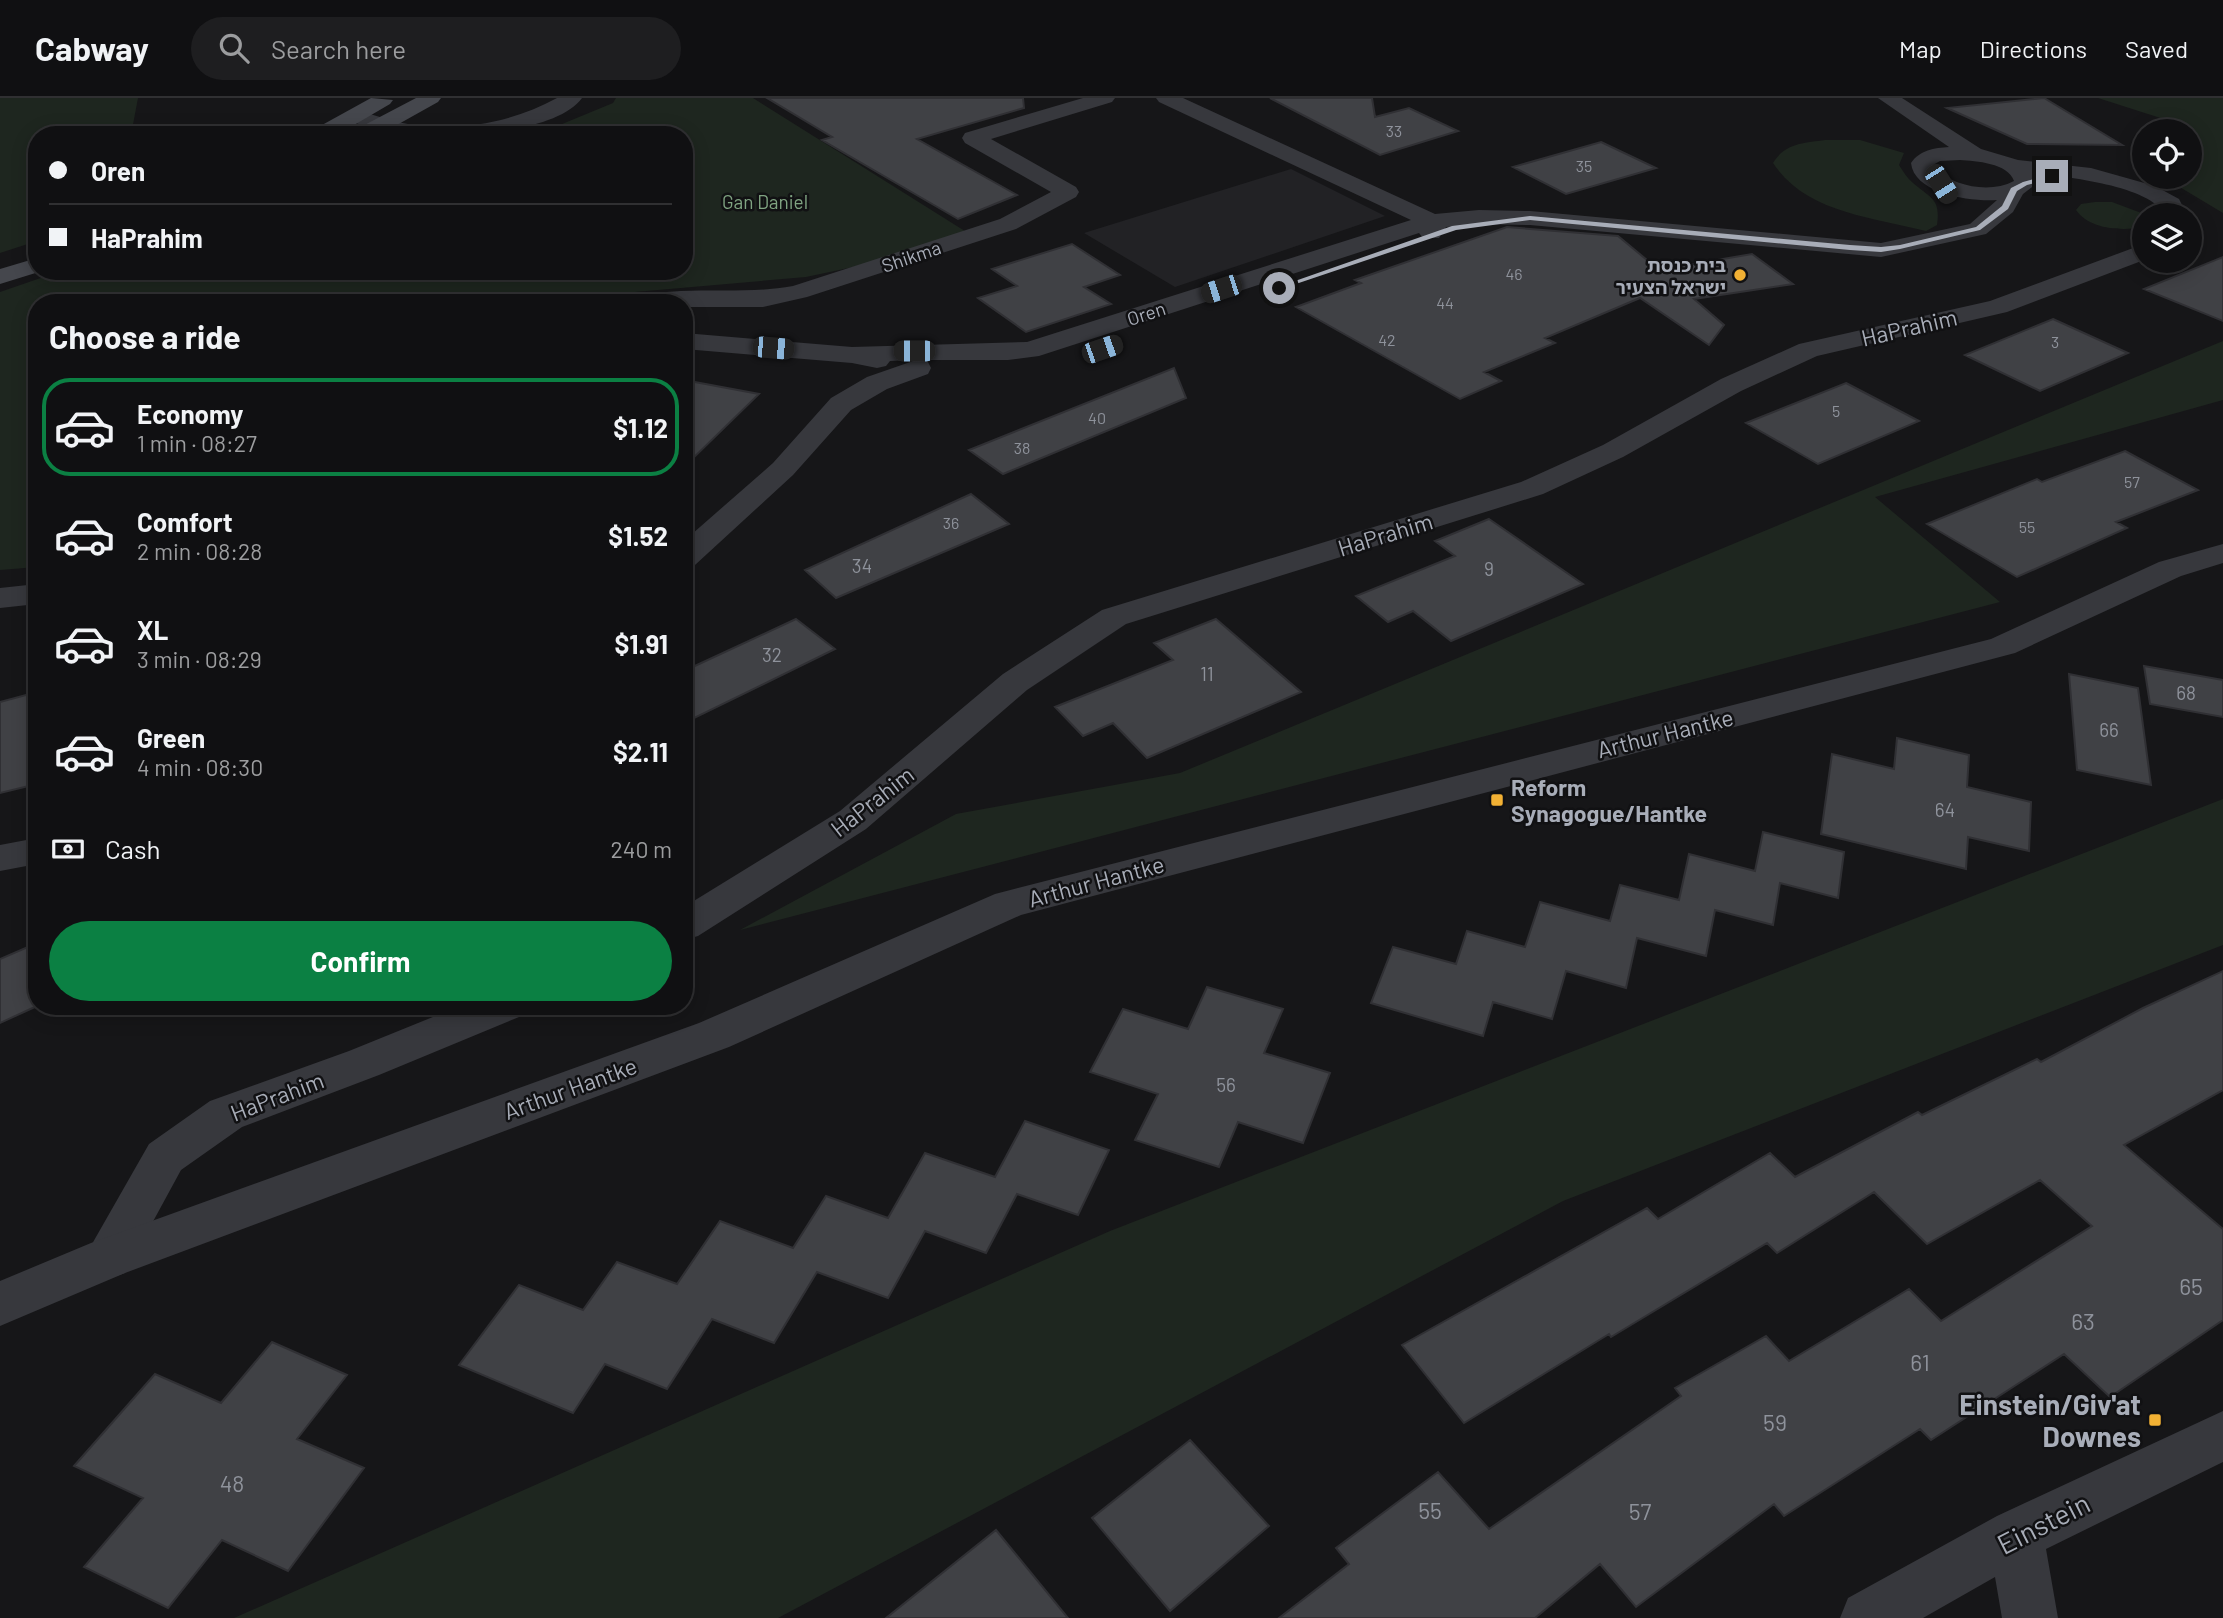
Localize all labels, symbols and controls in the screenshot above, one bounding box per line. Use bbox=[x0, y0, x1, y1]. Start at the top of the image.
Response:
search box bbox=[191, 17, 681, 80]
text: Cabway bbox=[35, 28, 149, 68]
icon: search bbox=[215, 29, 253, 67]
text: Search here bbox=[271, 33, 406, 64]
text: Map bbox=[1899, 34, 1942, 63]
text: Directions bbox=[1980, 34, 2087, 63]
text: Saved bbox=[2125, 34, 2188, 63]
map controls bbox=[2132, 119, 2202, 273]
button: locate bbox=[2132, 119, 2202, 189]
house number: 33 bbox=[1386, 121, 1402, 140]
text: Oren bbox=[91, 155, 145, 186]
house number: 35 bbox=[1576, 156, 1592, 175]
route end bbox=[2036, 160, 2068, 192]
car bbox=[1921, 161, 1962, 207]
park label: Gan Daniel bbox=[722, 190, 808, 213]
button: layers bbox=[2132, 203, 2202, 273]
text: HaPrahim bbox=[91, 222, 203, 253]
street label: Shikma bbox=[878, 235, 944, 277]
place label: בית כנסת ישראל הצעיר bbox=[1616, 253, 1726, 298]
house number: 46 bbox=[1505, 264, 1523, 283]
marker: בית כנסת ישראל הצעיר bbox=[1732, 267, 1748, 283]
route start bbox=[1263, 272, 1295, 304]
car bbox=[1198, 273, 1245, 305]
house number: 44 bbox=[1436, 293, 1454, 312]
street label: Oren bbox=[1124, 296, 1168, 330]
street label: HaPrahim bbox=[1858, 302, 1960, 352]
text: Choose a ride bbox=[49, 317, 241, 355]
house number: 42 bbox=[1378, 330, 1396, 349]
car bbox=[1079, 332, 1126, 366]
house number: 3 bbox=[2051, 332, 2059, 351]
car bbox=[752, 336, 795, 360]
car bbox=[894, 341, 936, 362]
icon: car bbox=[53, 396, 116, 459]
text: Economy bbox=[137, 398, 243, 429]
house number: 5 bbox=[1832, 401, 1840, 420]
house number: 40 bbox=[1088, 408, 1106, 427]
text: $1.12 bbox=[613, 412, 668, 443]
text: 1 min · 08:27 bbox=[137, 429, 257, 457]
house number: 38 bbox=[1014, 438, 1030, 457]
house number: 57 bbox=[2124, 472, 2140, 491]
icon: car bbox=[53, 504, 116, 567]
text: Comfort bbox=[137, 506, 233, 537]
street label: HaPrahim bbox=[1334, 506, 1436, 562]
house number: 36 bbox=[943, 513, 959, 532]
house number: 55 bbox=[2019, 517, 2035, 536]
text: $1.52 bbox=[608, 520, 668, 551]
text: 2 min · 08:28 bbox=[137, 537, 262, 565]
house number: 34 bbox=[852, 554, 872, 577]
house number: 9 bbox=[1484, 557, 1494, 580]
icon: car bbox=[53, 612, 116, 675]
text: XL bbox=[137, 614, 168, 645]
text: $1.91 bbox=[614, 628, 668, 659]
house number: 32 bbox=[762, 643, 782, 666]
text: 3 min · 08:29 bbox=[137, 645, 262, 673]
house number: 11 bbox=[1200, 662, 1214, 685]
house number: 68 bbox=[2176, 681, 2196, 704]
street label: Arthur Hantke bbox=[1594, 703, 1736, 763]
house number: 66 bbox=[2099, 718, 2119, 741]
icon: car bbox=[53, 720, 116, 783]
text: Green bbox=[137, 722, 205, 753]
text: $2.11 bbox=[613, 736, 668, 767]
text: 4 min · 08:30 bbox=[137, 753, 263, 781]
street label: HaPrahim bbox=[825, 760, 919, 842]
place label: Reform Synagogue/Hantke bbox=[1511, 773, 1707, 827]
marker: Reform Synagogue/Hantke bbox=[1489, 792, 1505, 808]
house number: 64 bbox=[1935, 798, 1955, 821]
icon: cash bbox=[49, 830, 87, 868]
text: Cash bbox=[105, 833, 160, 864]
text: 240 m bbox=[610, 835, 672, 863]
street label: Arthur Hantke bbox=[1025, 849, 1167, 913]
button: Confirm bbox=[49, 921, 672, 1001]
street label: Arthur Hantke bbox=[500, 1051, 640, 1125]
street label: HaPrahim bbox=[226, 1065, 328, 1127]
house number: 56 bbox=[1216, 1073, 1236, 1096]
house number: 65 bbox=[2179, 1272, 2203, 1300]
house number: 63 bbox=[2071, 1307, 2095, 1335]
house number: 61 bbox=[1910, 1348, 1930, 1376]
place label: Einstein/Giv'at Downes bbox=[1959, 1387, 2141, 1453]
house number: 59 bbox=[1763, 1408, 1787, 1436]
marker: Einstein/Giv'at Downes bbox=[2147, 1412, 2163, 1428]
house number: 48 bbox=[220, 1469, 244, 1497]
street label: Einstein bbox=[1991, 1485, 2095, 1561]
house number: 55 bbox=[1418, 1496, 1442, 1524]
house number: 57 bbox=[1629, 1497, 1651, 1525]

